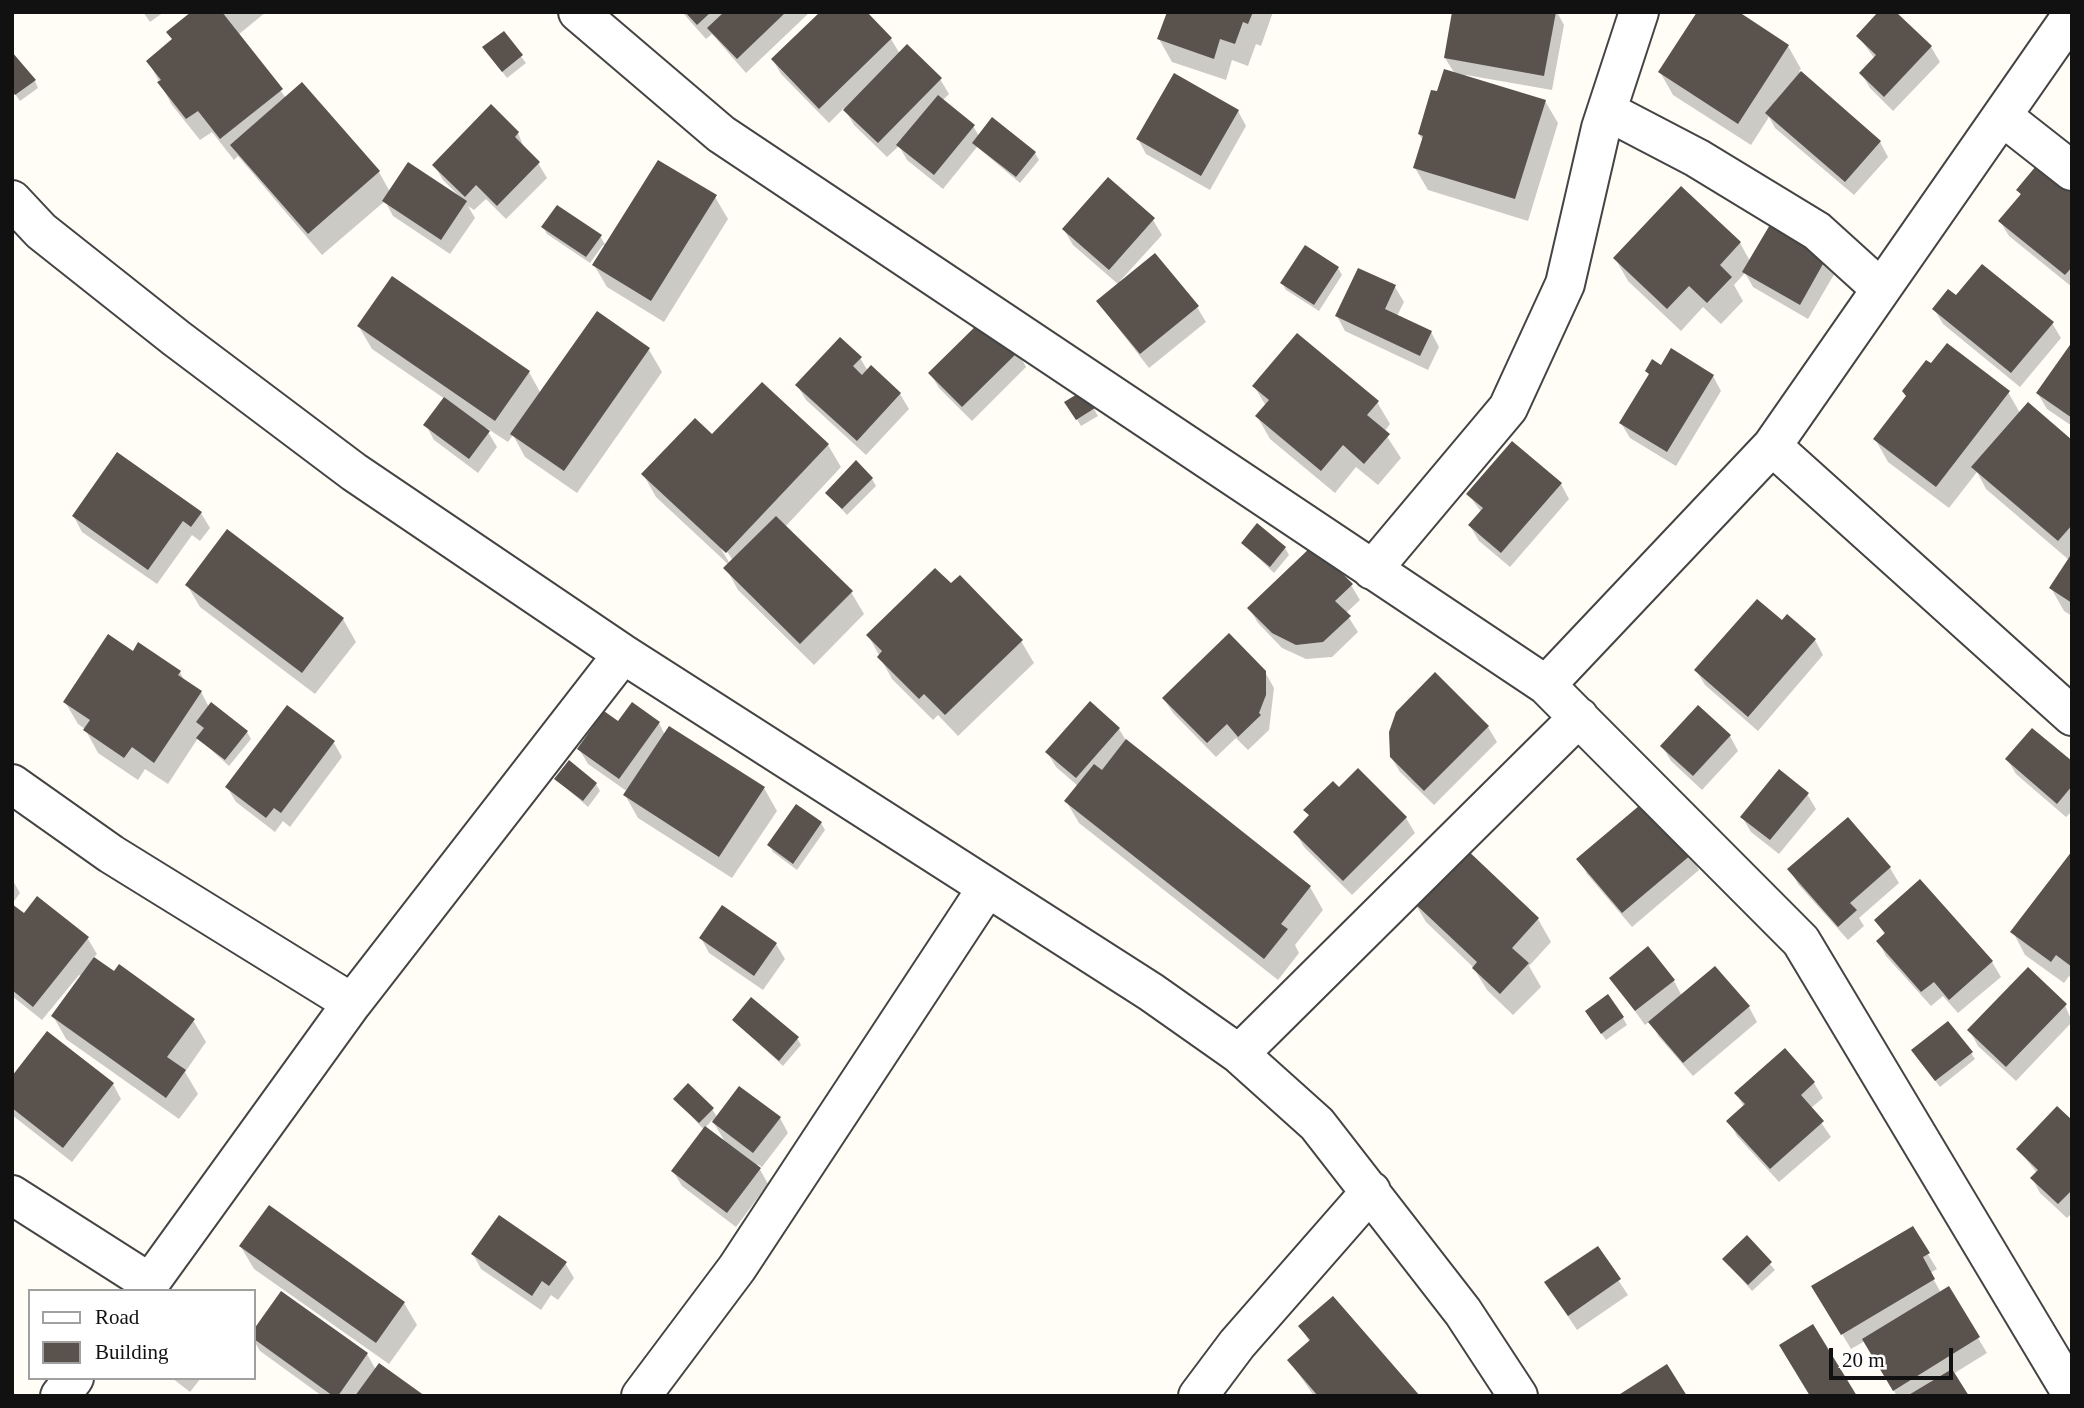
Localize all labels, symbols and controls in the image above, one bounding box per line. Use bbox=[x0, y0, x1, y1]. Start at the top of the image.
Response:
legend bbox=[28, 1289, 256, 1380]
text: Road bbox=[95, 1305, 139, 1329]
scale bar bbox=[1832, 1334, 1956, 1378]
text: Building bbox=[95, 1340, 169, 1364]
text: 20 m bbox=[1842, 1348, 1885, 1372]

